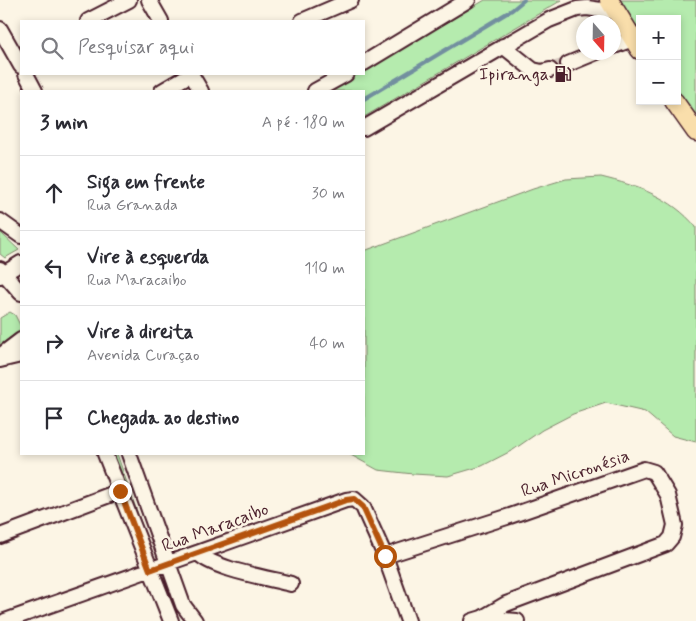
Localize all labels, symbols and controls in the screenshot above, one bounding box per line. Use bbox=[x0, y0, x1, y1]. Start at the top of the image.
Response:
north arrow bbox=[576, 15, 621, 60]
map controls bbox=[636, 15, 681, 105]
button: + bbox=[636, 15, 681, 60]
search box bbox=[20, 20, 365, 75]
icon: search bbox=[38, 34, 66, 62]
text: Pesquisar aqui bbox=[78, 35, 194, 60]
button: − bbox=[636, 60, 681, 105]
place label: Ipiranga bbox=[479, 63, 549, 87]
fuel station icon: Ipiranga bbox=[553, 64, 573, 84]
text: 3 min bbox=[40, 109, 88, 137]
text: A pé · 180 m bbox=[262, 112, 345, 133]
text: Siga em frente bbox=[87, 170, 205, 195]
icon: ahead bbox=[40, 179, 68, 207]
text: 30 m bbox=[312, 183, 345, 204]
text: Rua Granada bbox=[87, 195, 178, 216]
text: Vire à esquerda bbox=[87, 245, 209, 270]
icon: left bbox=[40, 254, 68, 282]
text: 110 m bbox=[304, 258, 345, 279]
text: Rua Maracaibo bbox=[87, 270, 187, 291]
text: Vire à direita bbox=[87, 320, 193, 345]
icon: right bbox=[40, 329, 68, 357]
text: 40 m bbox=[309, 333, 345, 354]
text: Avenida Curaçao bbox=[87, 345, 199, 366]
icon: arrive bbox=[40, 404, 68, 432]
text: Chegada ao destino bbox=[87, 406, 239, 431]
street label: Rua Micronésia bbox=[518, 444, 633, 504]
route end bbox=[109, 480, 132, 503]
street label: Rua Maracaibo bbox=[159, 497, 272, 558]
route start bbox=[374, 545, 397, 568]

